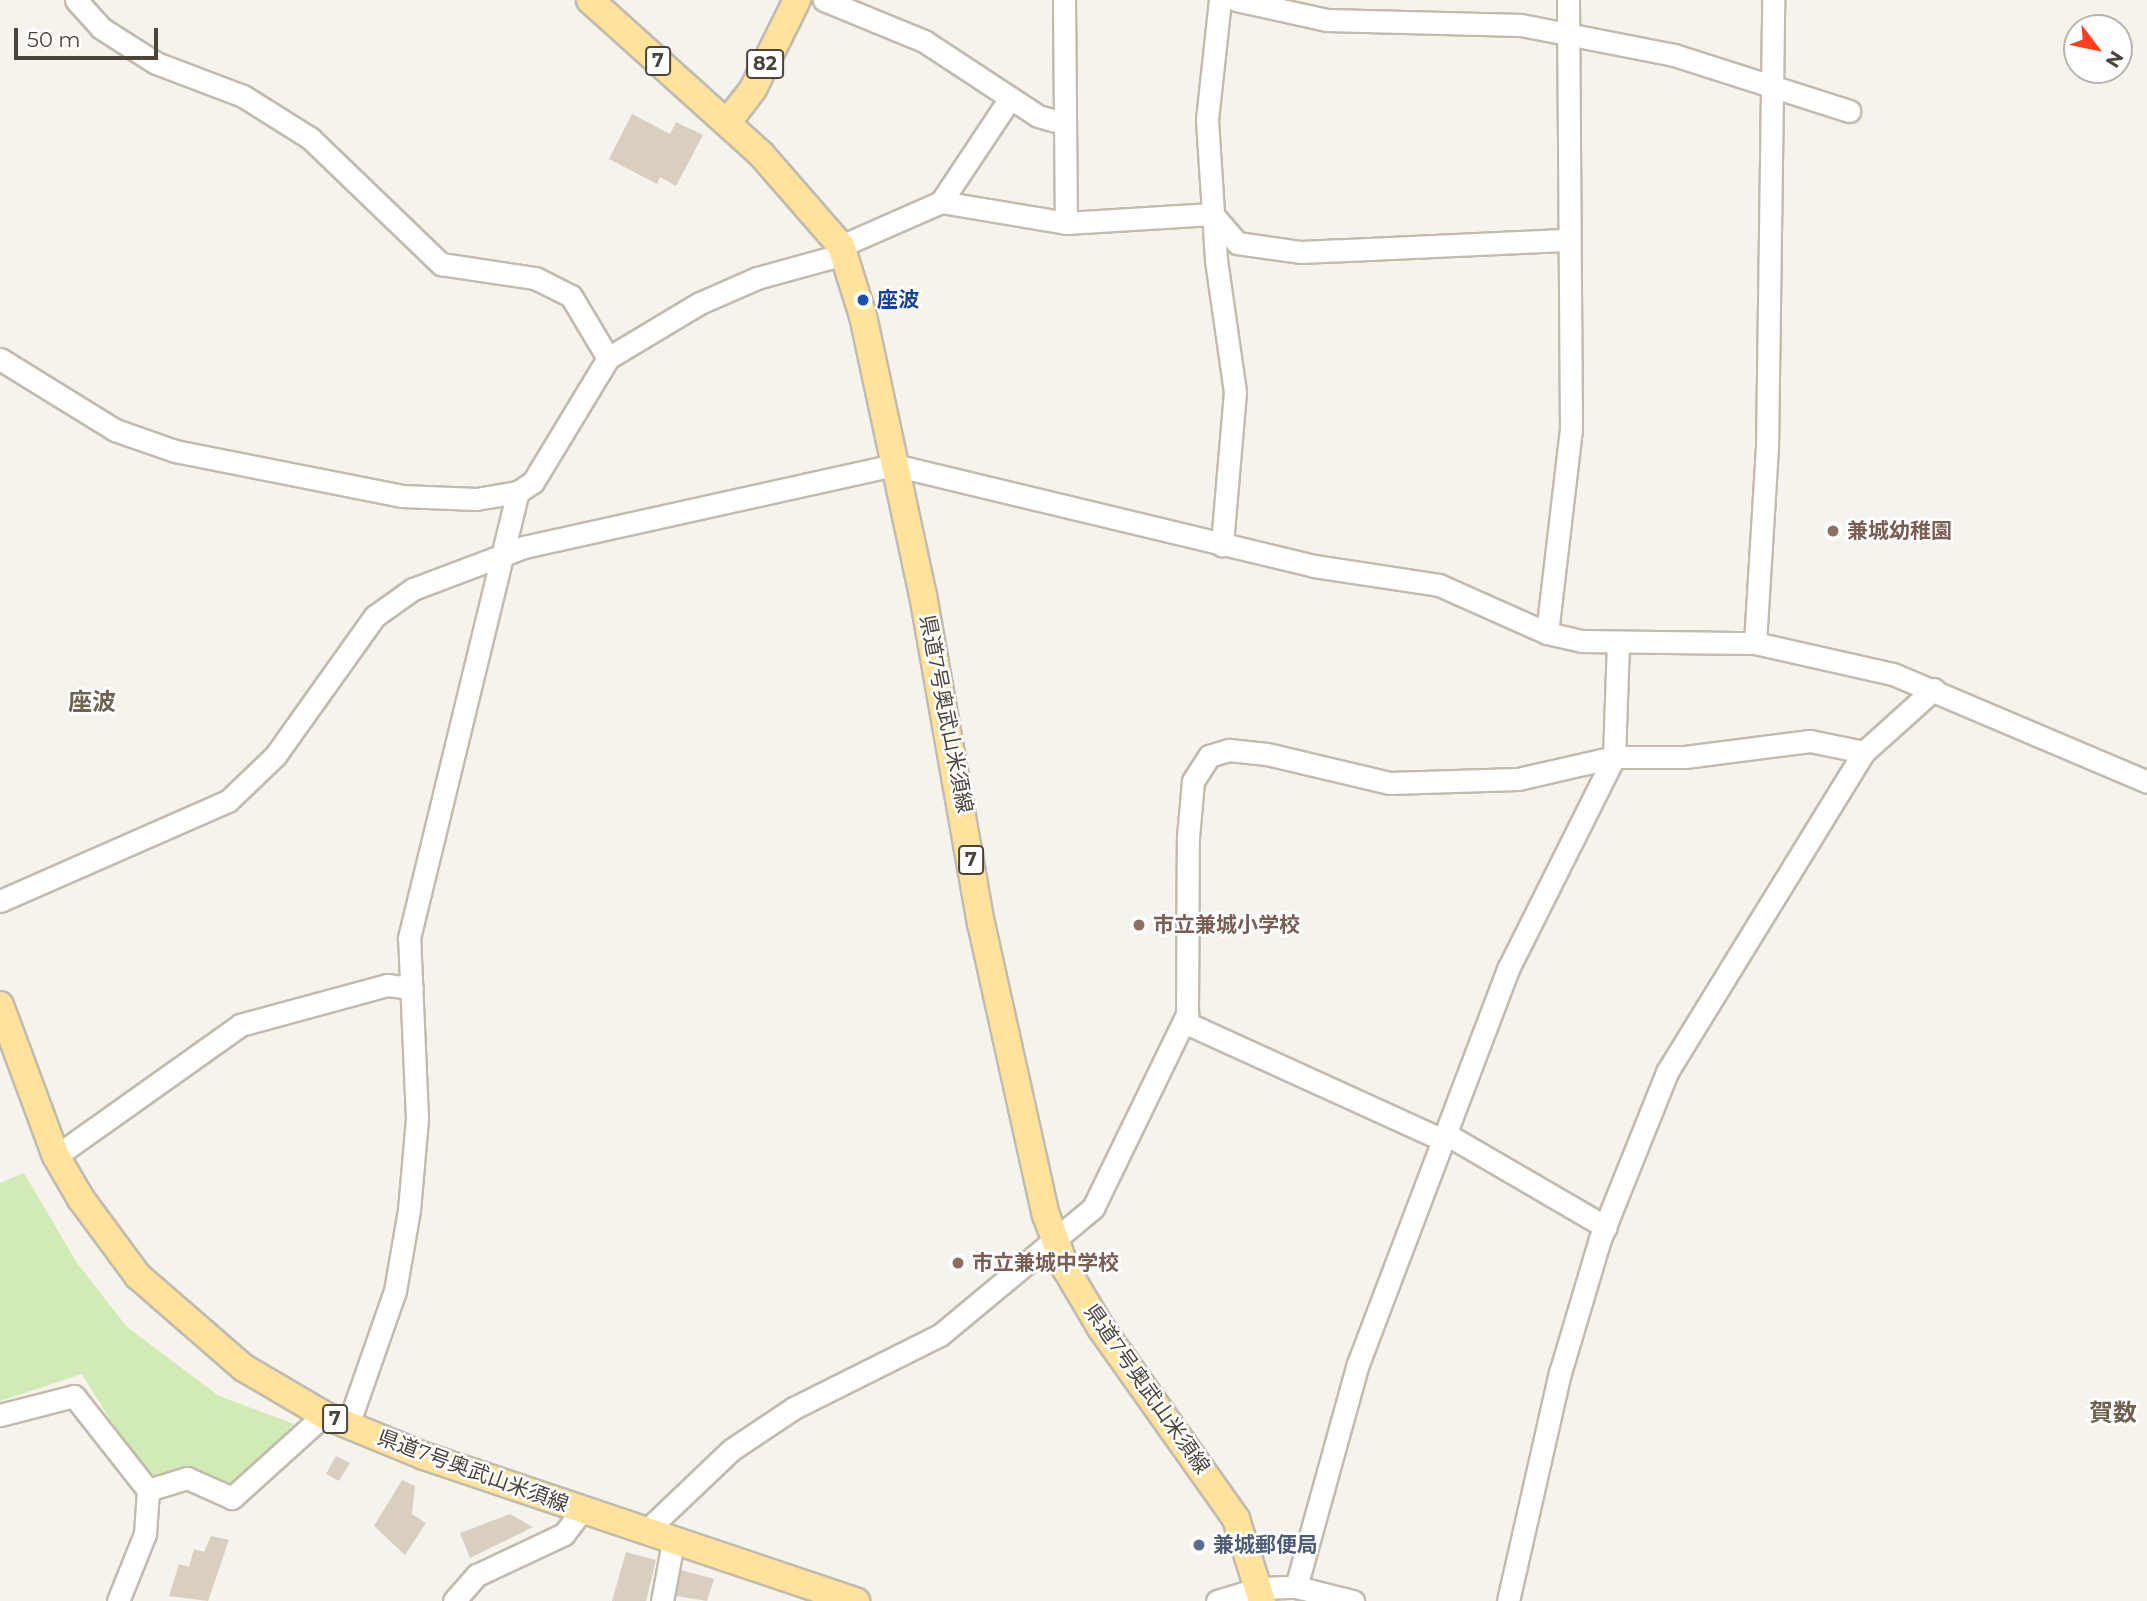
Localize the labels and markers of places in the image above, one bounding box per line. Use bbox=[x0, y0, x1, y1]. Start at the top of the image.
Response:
place label: 座波 bbox=[877, 287, 919, 313]
marker: 座波 bbox=[855, 292, 871, 308]
place label: 兼城幼稚園 bbox=[1847, 518, 1952, 544]
marker: 兼城幼稚園 bbox=[1825, 523, 1841, 539]
place label: 市立兼城小学校 bbox=[1153, 912, 1300, 938]
marker: 市立兼城小学校 bbox=[1131, 917, 1147, 933]
place label: 市立兼城中学校 bbox=[972, 1250, 1119, 1276]
marker: 市立兼城中学校 bbox=[950, 1255, 966, 1271]
place label: 兼城郵便局 bbox=[1213, 1532, 1318, 1558]
marker: 兼城郵便局 bbox=[1191, 1537, 1207, 1553]

